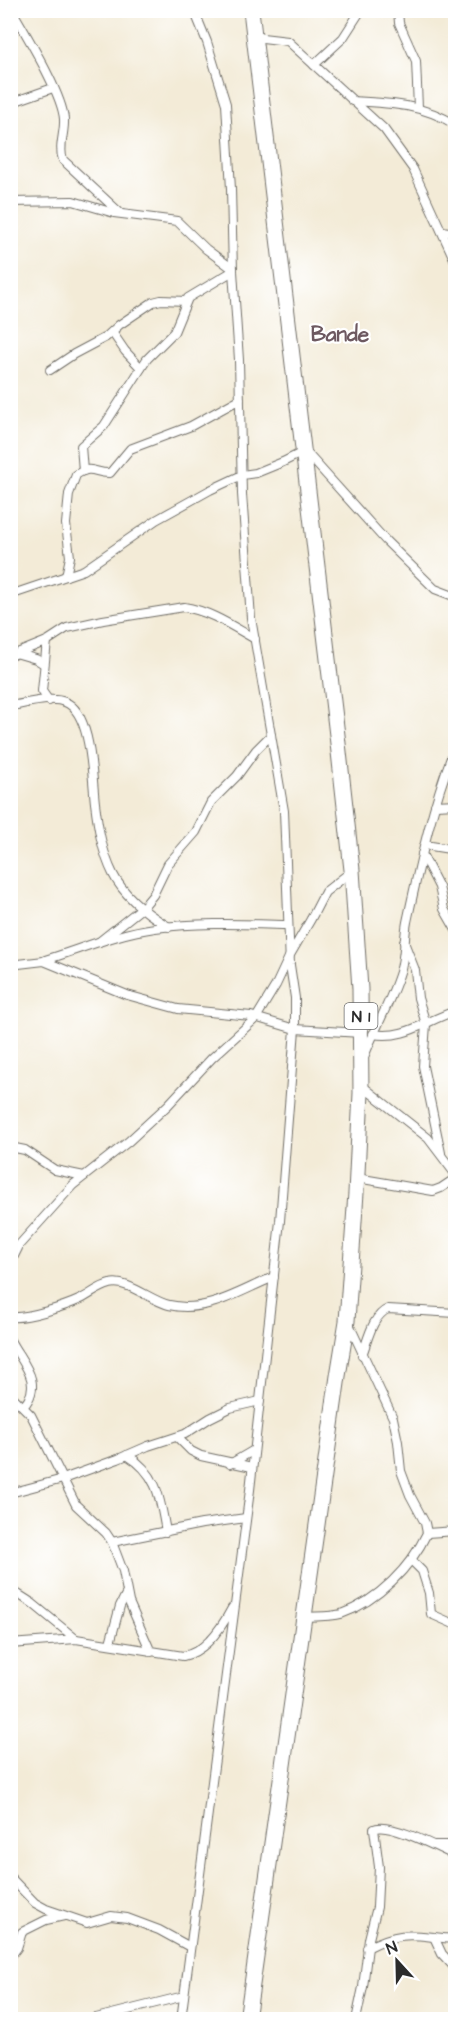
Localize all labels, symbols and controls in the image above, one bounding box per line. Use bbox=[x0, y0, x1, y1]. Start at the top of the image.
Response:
district label: Bande bbox=[311, 320, 370, 349]
road number: N 1 bbox=[344, 1003, 378, 1029]
north arrow bbox=[367, 1931, 427, 1991]
text: N bbox=[383, 1936, 401, 1960]

